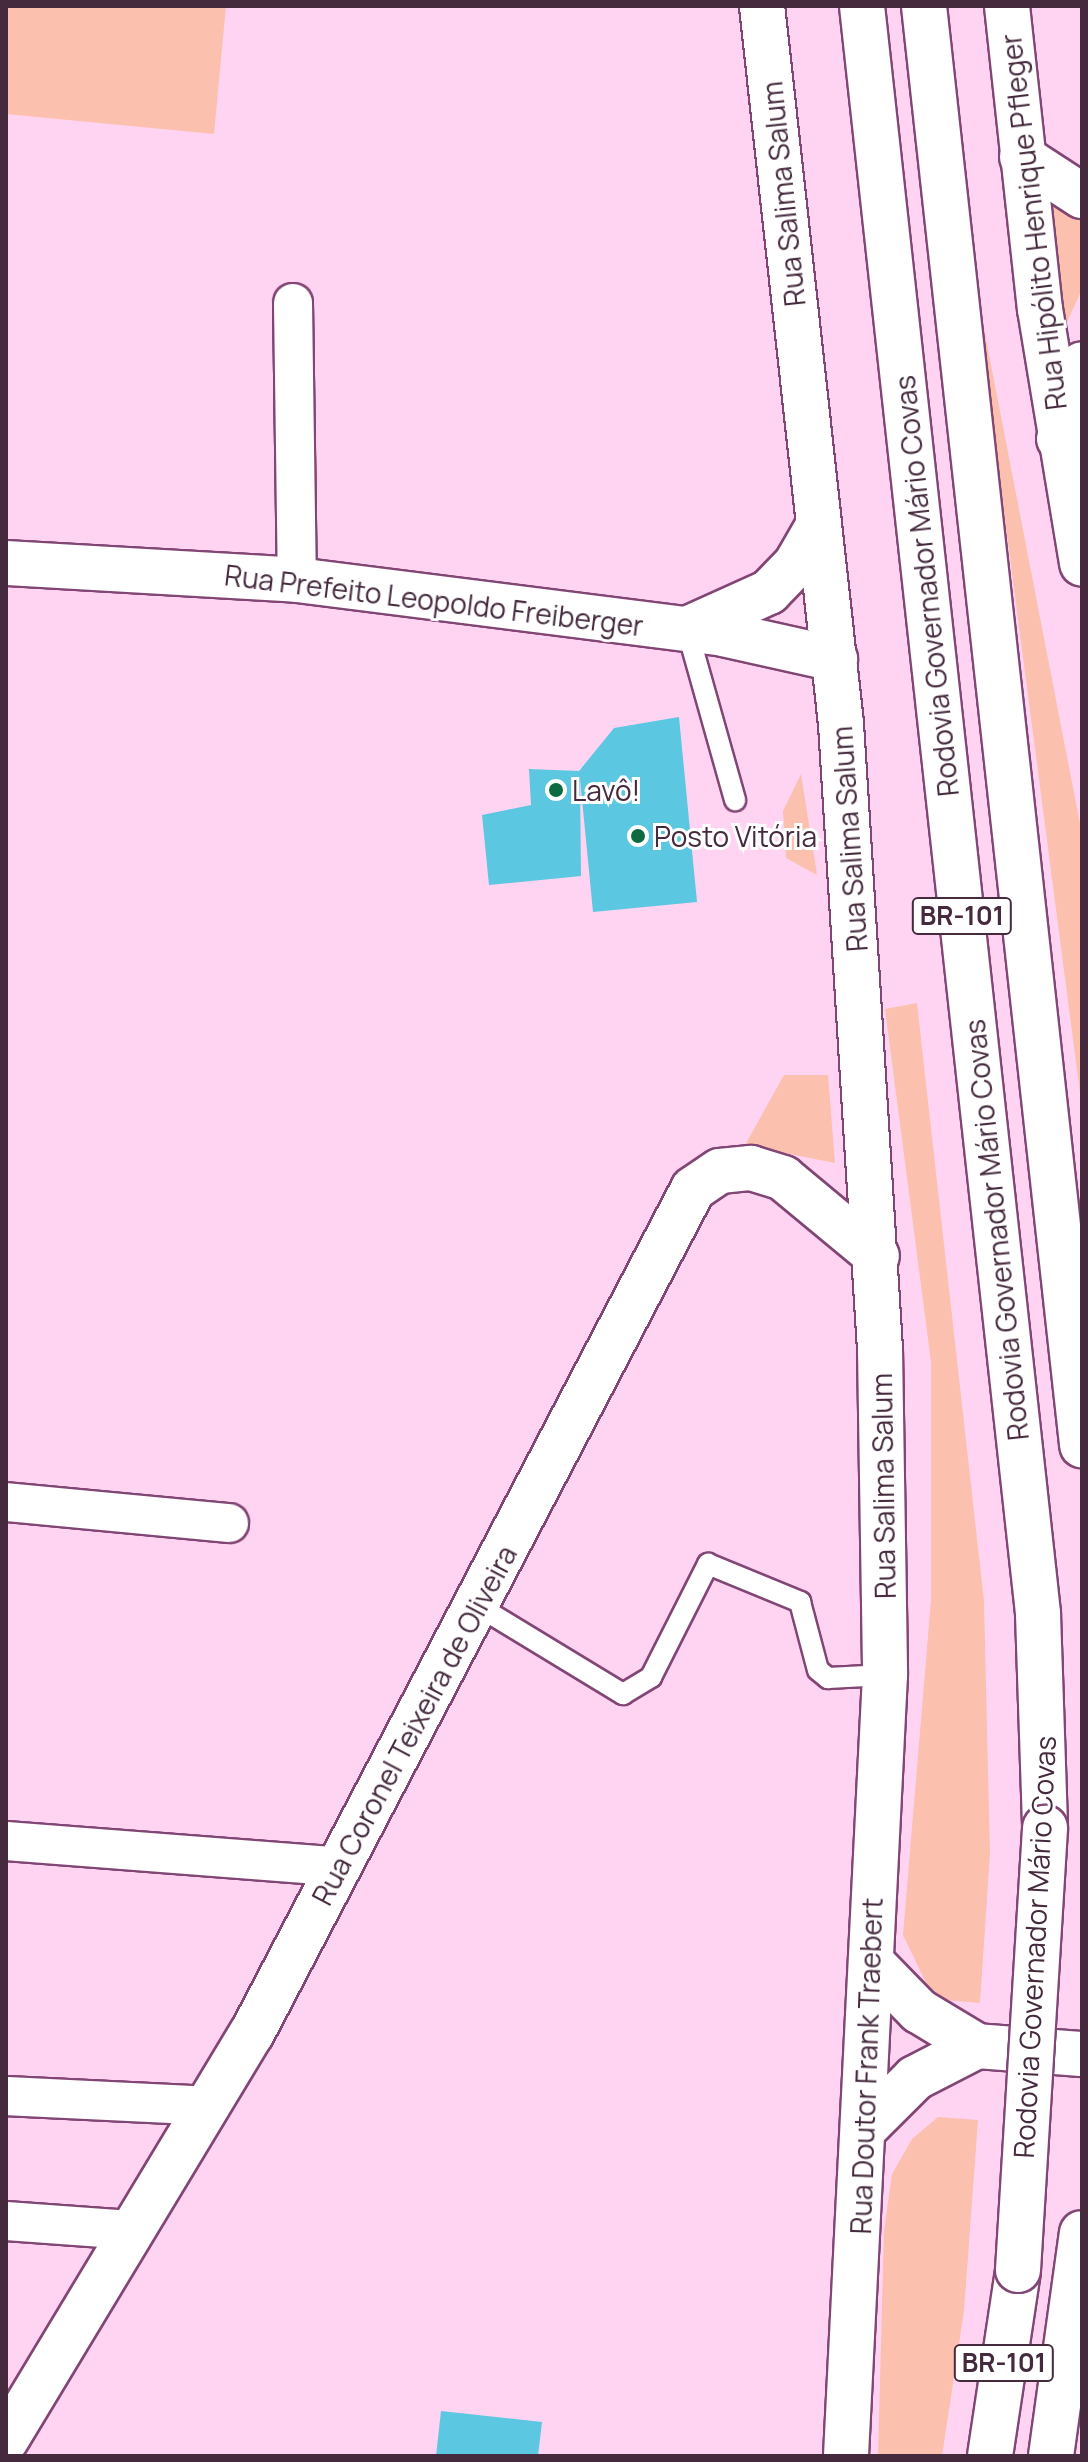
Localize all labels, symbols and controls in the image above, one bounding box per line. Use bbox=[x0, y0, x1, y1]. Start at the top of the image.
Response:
street label: Rua Hipólito Henrique Pfleger bbox=[993, 32, 1073, 412]
street label: Rua Salima Salum bbox=[754, 80, 812, 308]
street label: Rodovia Governador Mário Covas bbox=[887, 374, 965, 798]
street label: Rua Prefeito Leopoldo Freiberger bbox=[223, 558, 645, 642]
street label: Rua Salima Salum bbox=[824, 725, 874, 953]
place label: Lavô! bbox=[572, 773, 640, 807]
marker: Lavô! bbox=[547, 781, 565, 799]
place label: Posto Vitória bbox=[654, 819, 817, 853]
marker: Posto Vitória bbox=[629, 827, 647, 845]
road number: BR-101 bbox=[910, 894, 1014, 938]
street label: Rodovia Governador Mário Covas bbox=[957, 1018, 1035, 1442]
street label: Rua Salima Salum bbox=[864, 1373, 902, 1599]
street label: Rua Coronel Teixeira de Oliveira bbox=[305, 1540, 523, 1910]
street label: Rodovia Governador Mário Covas bbox=[1006, 1735, 1062, 2159]
street label: Rua Doutor Frank Traebert bbox=[843, 1897, 889, 2235]
road number: BR-101 bbox=[952, 2341, 1056, 2385]

